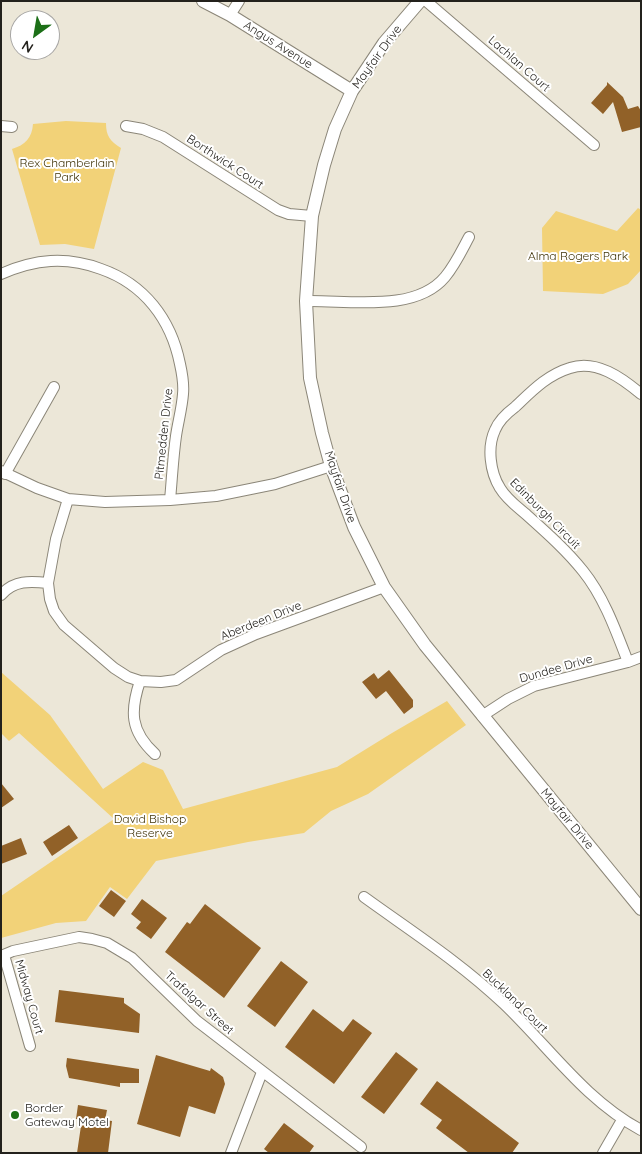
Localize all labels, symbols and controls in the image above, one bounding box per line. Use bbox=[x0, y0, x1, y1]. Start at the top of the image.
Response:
north arrow bbox=[10, 10, 60, 60]
street label: Angus Avenue bbox=[241, 18, 315, 72]
street label: Mayfair Drive bbox=[349, 22, 405, 92]
street label: Lachlan Court bbox=[485, 33, 553, 95]
text: N bbox=[18, 37, 37, 57]
street label: Borthwick Court bbox=[184, 132, 266, 192]
park label: Rex Chamberlain Park bbox=[20, 156, 114, 184]
park label: Alma Rogers Park bbox=[528, 249, 628, 263]
street label: Pitmedden Drive bbox=[152, 388, 176, 480]
street label: Mayfair Drive bbox=[321, 449, 359, 525]
street label: Edinburgh Circuit bbox=[507, 476, 583, 552]
street label: Aberdeen Drive bbox=[218, 598, 304, 644]
street label: Dundee Drive bbox=[518, 652, 594, 686]
street label: Mayfair Drive bbox=[537, 786, 597, 852]
park label: David Bishop Reserve bbox=[114, 812, 186, 840]
street label: Midway Court bbox=[11, 958, 47, 1036]
street label: Buckland Court bbox=[479, 966, 551, 1036]
street label: Trafalgar Street bbox=[162, 968, 236, 1038]
place label: Border Gateway Motel bbox=[25, 1101, 109, 1129]
marker: Border Gateway Motel bbox=[9, 1109, 21, 1121]

